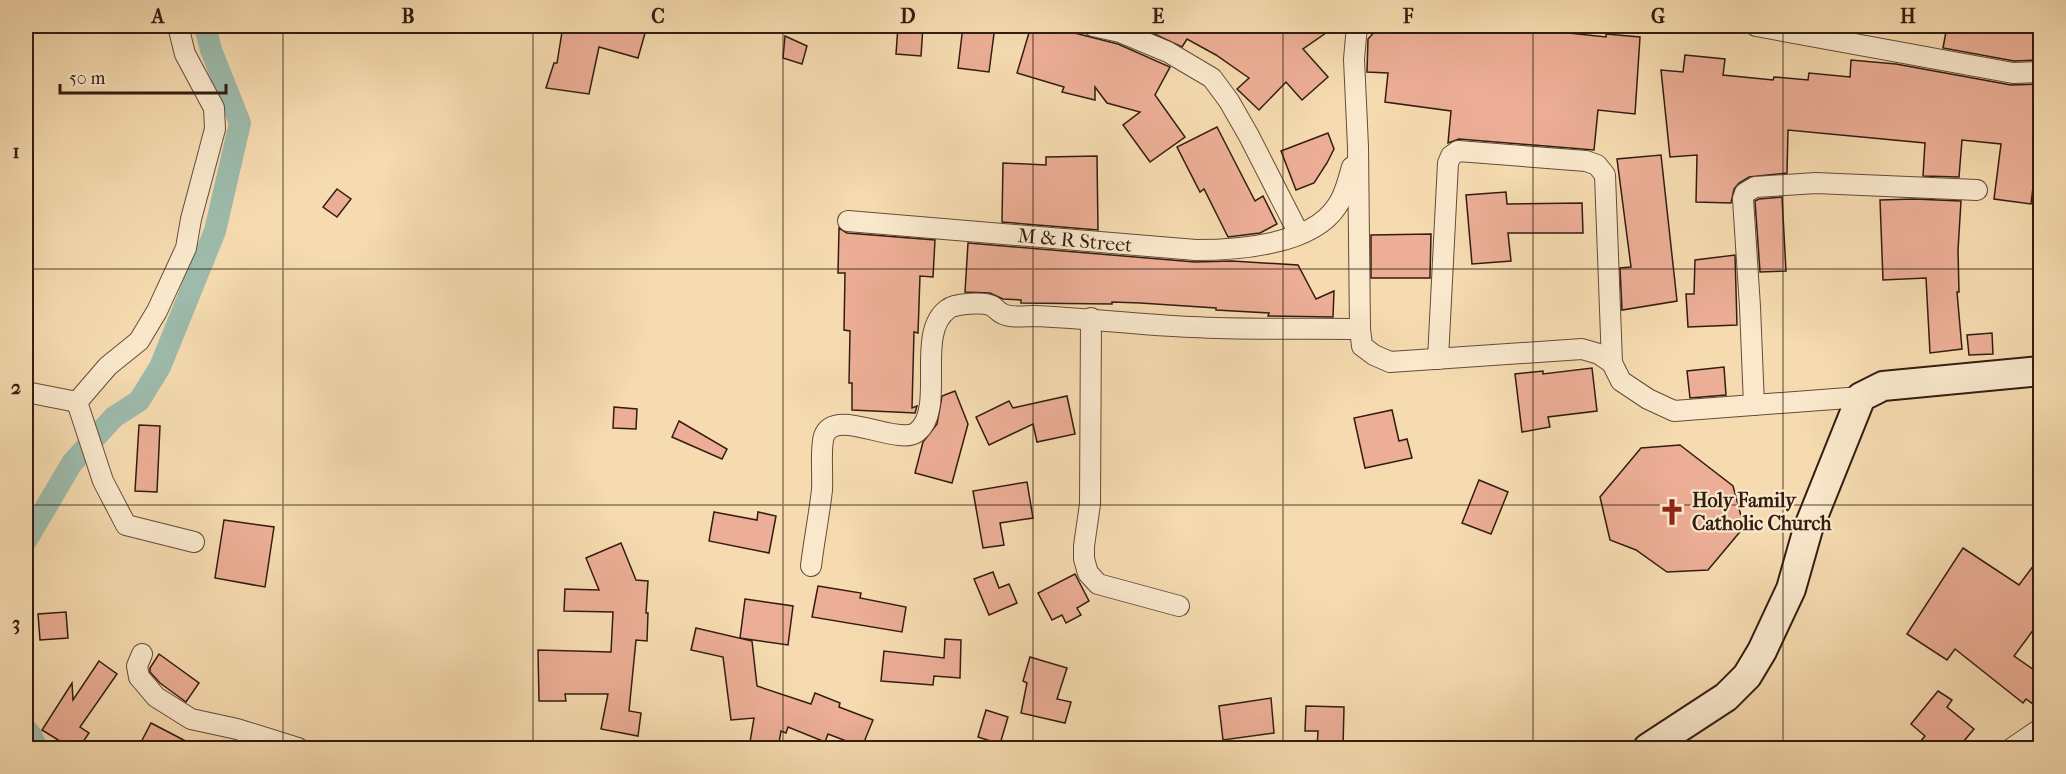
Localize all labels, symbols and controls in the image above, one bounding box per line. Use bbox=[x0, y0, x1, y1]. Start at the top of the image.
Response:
text: A bbox=[150, 5, 166, 28]
text: B bbox=[401, 5, 415, 28]
text: C bbox=[651, 5, 665, 28]
text: D bbox=[900, 5, 916, 28]
text: E bbox=[1152, 5, 1164, 28]
text: F bbox=[1402, 5, 1414, 28]
text: G bbox=[1651, 5, 1665, 28]
text: H bbox=[1900, 5, 1916, 28]
scale bar bbox=[60, 57, 226, 95]
text: 50 m bbox=[69, 68, 106, 89]
text: 1 bbox=[12, 140, 20, 163]
street label: M & R Street bbox=[1017, 224, 1133, 257]
text: 2 bbox=[11, 376, 21, 399]
place label: Holy Family Catholic Church bbox=[1692, 489, 1832, 535]
church icon: Holy Family Catholic Church bbox=[1657, 497, 1687, 527]
text: 3 bbox=[12, 612, 20, 635]

